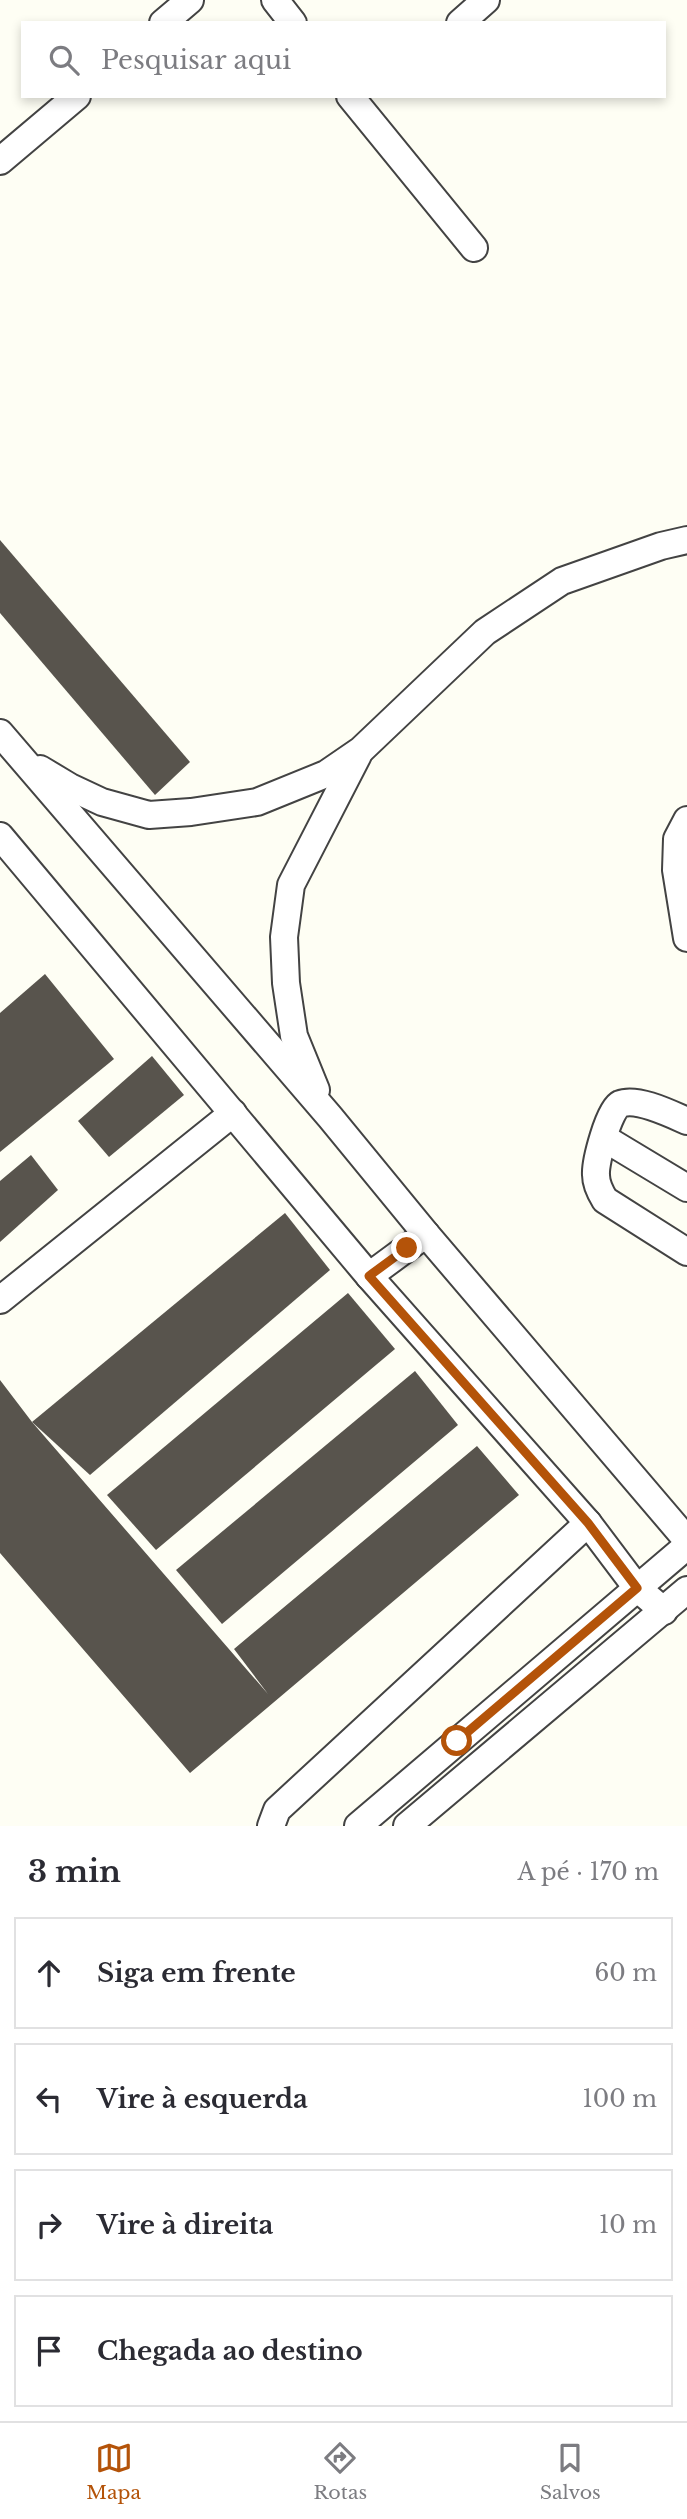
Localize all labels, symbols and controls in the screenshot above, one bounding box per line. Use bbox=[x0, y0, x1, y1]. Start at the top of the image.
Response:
search box bbox=[21, 21, 666, 98]
icon: search bbox=[45, 41, 83, 79]
text: Pesquisar aqui bbox=[101, 44, 291, 76]
route end bbox=[391, 1232, 422, 1263]
route start bbox=[441, 1725, 472, 1756]
text: 3 min bbox=[28, 1853, 121, 1890]
text: A pé · 170 m bbox=[518, 1858, 659, 1886]
icon: ahead bbox=[30, 1954, 68, 1992]
text: Siga em frente bbox=[97, 1957, 296, 1989]
text: 60 m bbox=[595, 1959, 657, 1987]
icon: left bbox=[30, 2080, 68, 2118]
text: Vire à esquerda bbox=[97, 2083, 308, 2115]
text: 100 m bbox=[583, 2085, 657, 2113]
icon: right bbox=[30, 2206, 68, 2244]
text: Vire à direita bbox=[97, 2209, 273, 2241]
text: 10 m bbox=[599, 2211, 657, 2239]
icon: arrive bbox=[30, 2332, 68, 2370]
text: Chegada ao destino bbox=[97, 2335, 363, 2367]
tab: Mapa bbox=[86, 2439, 141, 2504]
tab: Rotas bbox=[314, 2439, 367, 2504]
tab: Salvos bbox=[540, 2439, 601, 2504]

